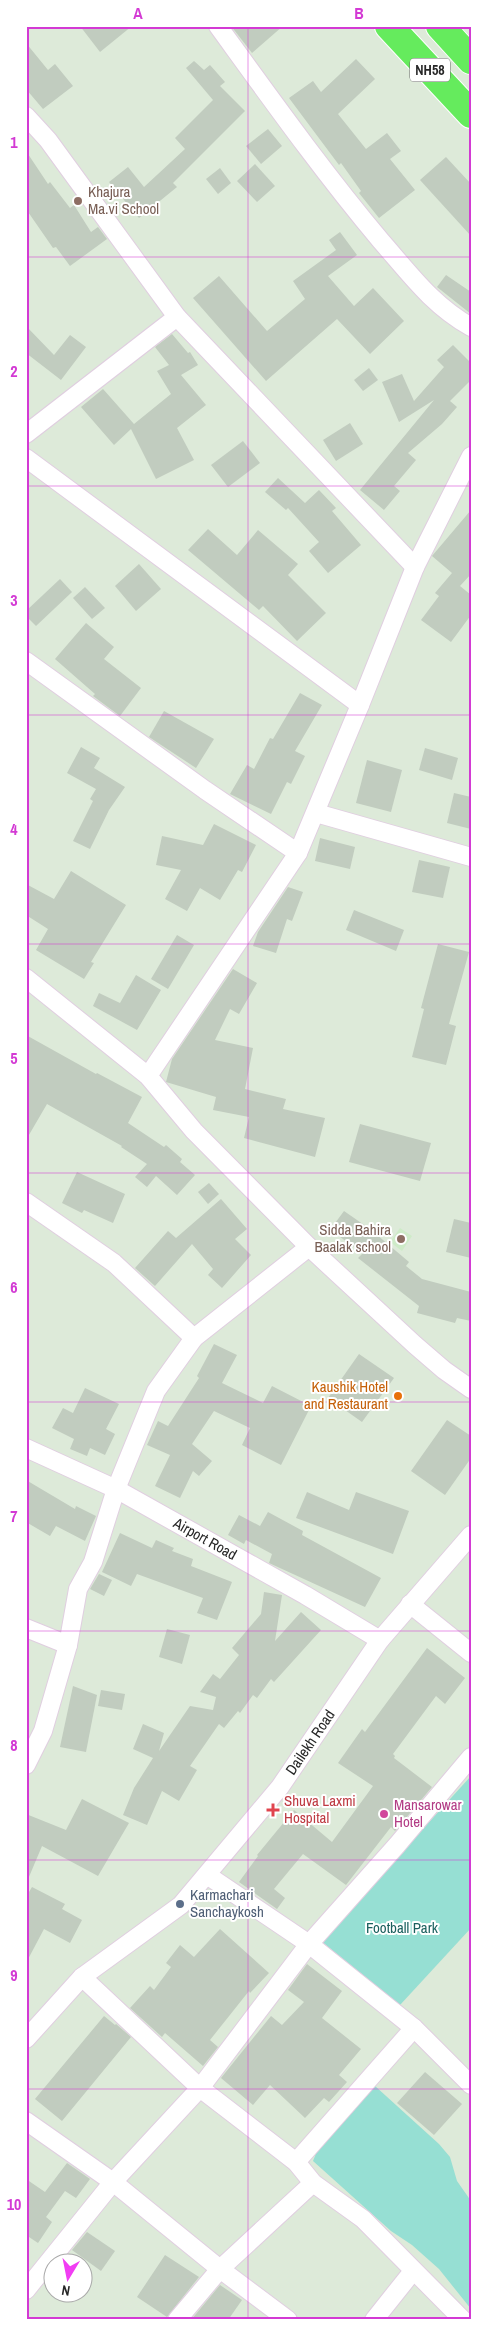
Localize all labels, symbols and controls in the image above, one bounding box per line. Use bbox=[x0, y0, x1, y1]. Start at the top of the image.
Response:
text: A bbox=[133, 2, 143, 24]
text: B bbox=[354, 2, 364, 24]
road number: NH58 bbox=[410, 58, 450, 82]
text: 1 bbox=[10, 131, 18, 153]
place label: Khajura Ma.vi School bbox=[88, 181, 159, 219]
marker: Khajura Ma.vi School bbox=[72, 195, 84, 207]
text: 2 bbox=[10, 360, 18, 382]
text: 3 bbox=[10, 589, 18, 611]
text: 4 bbox=[10, 818, 18, 840]
text: 5 bbox=[10, 1047, 18, 1069]
place label: Sidda Bahira Baalak school bbox=[314, 1219, 391, 1257]
marker: Sidda Bahira Baalak school bbox=[395, 1233, 407, 1245]
text: 6 bbox=[10, 1276, 18, 1298]
place label: Kaushik Hotel and Restaurant bbox=[304, 1376, 389, 1414]
marker: Kaushik Hotel and Restaurant bbox=[392, 1390, 404, 1402]
text: 7 bbox=[10, 1505, 18, 1527]
street label: Airport Road bbox=[169, 1512, 241, 1565]
street label: Dailekh Road bbox=[280, 1705, 340, 1779]
text: 8 bbox=[10, 1734, 18, 1756]
place label: Shuva Laxmi Hospital bbox=[284, 1790, 356, 1828]
place label: Mansarowar Hotel bbox=[394, 1794, 462, 1832]
marker: Shuva Laxmi Hospital bbox=[266, 1803, 280, 1817]
marker: Mansarowar Hotel bbox=[378, 1808, 390, 1820]
place label: Karmachari Sanchaykosh bbox=[190, 1884, 264, 1922]
marker: Karmachari Sanchaykosh bbox=[174, 1898, 186, 1910]
park label: Football Park bbox=[366, 1917, 439, 1938]
text: 9 bbox=[10, 1964, 18, 1986]
text: 10 bbox=[7, 2193, 21, 2215]
north arrow bbox=[42, 2254, 92, 2304]
text: N bbox=[60, 2281, 71, 2300]

